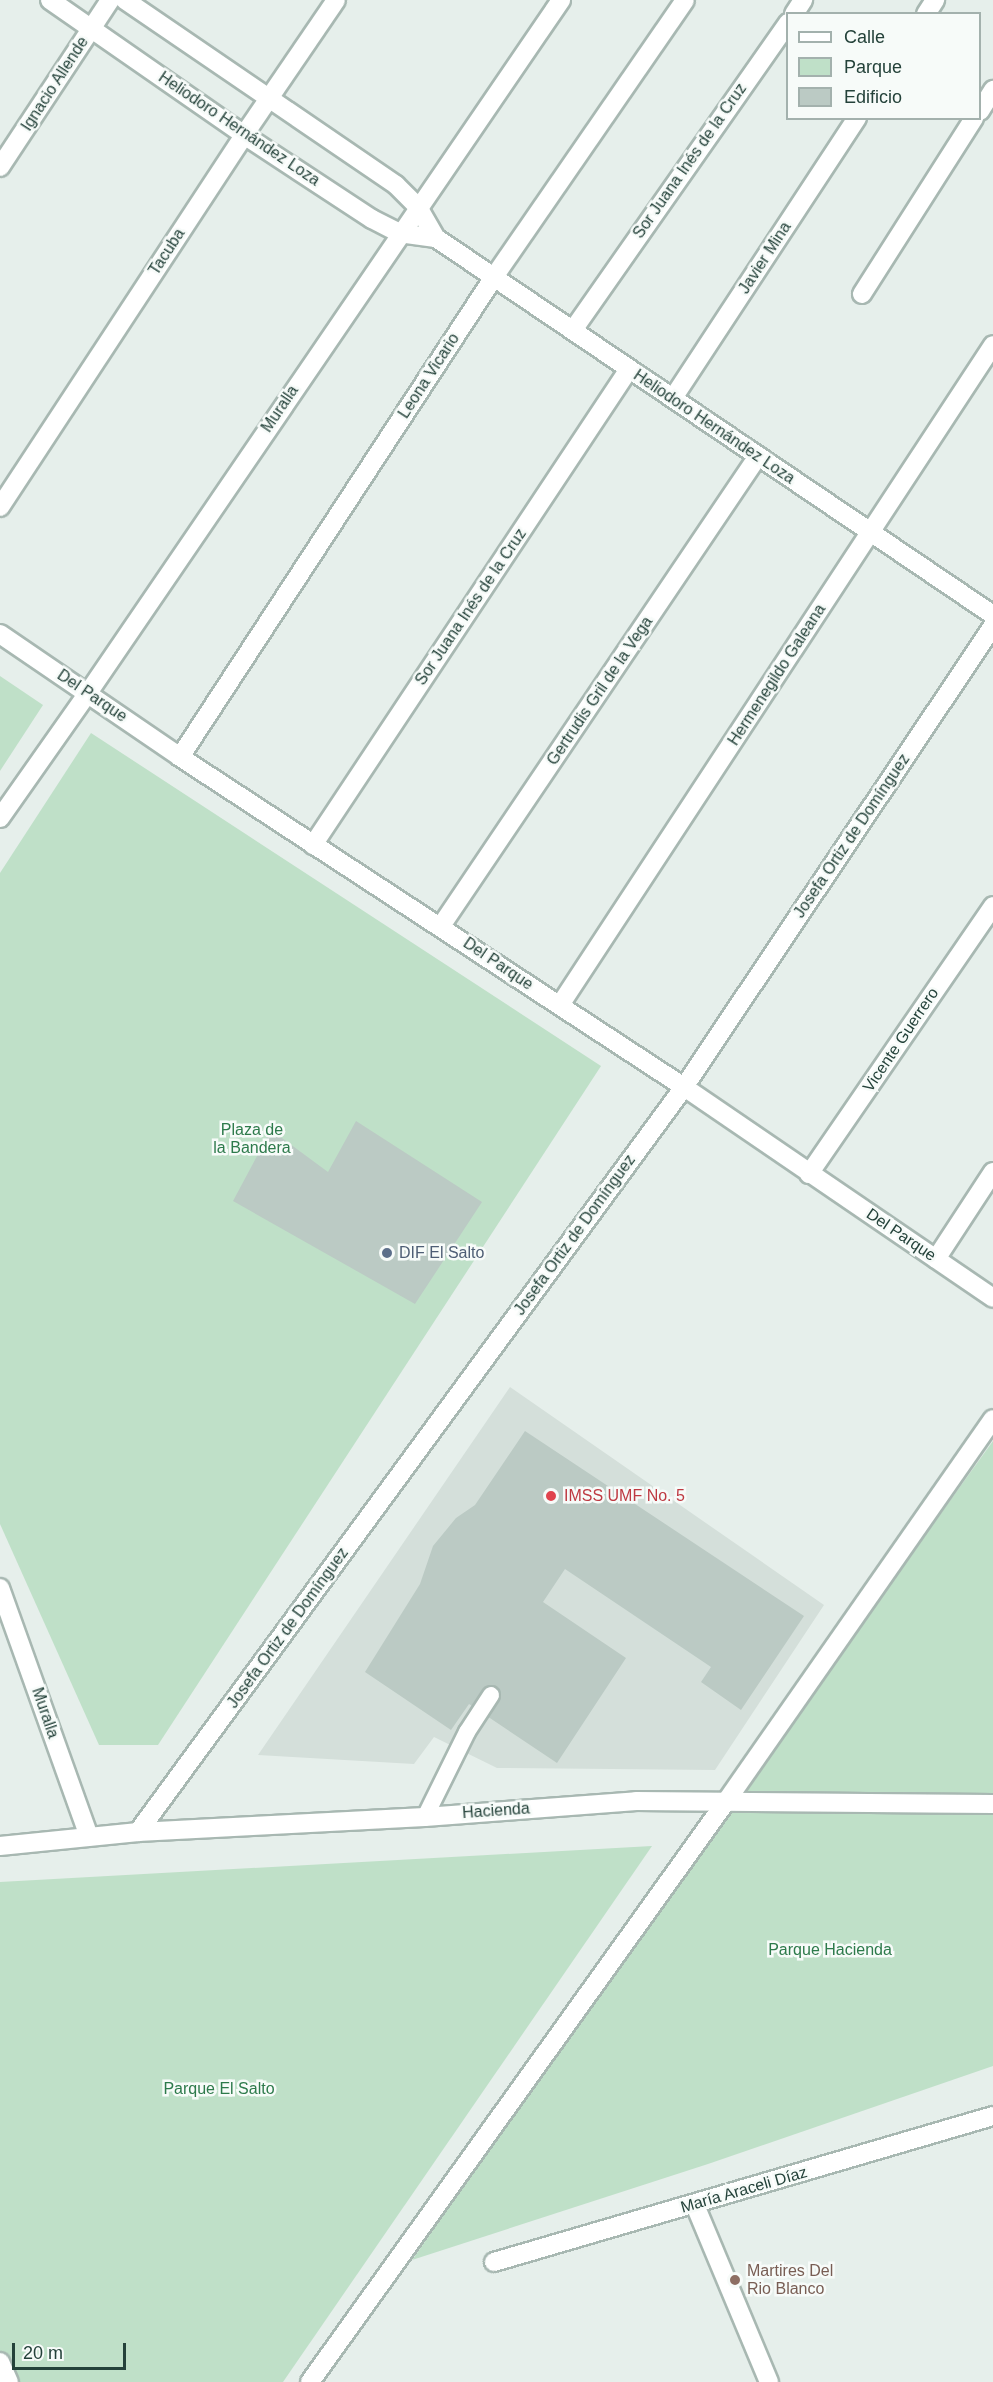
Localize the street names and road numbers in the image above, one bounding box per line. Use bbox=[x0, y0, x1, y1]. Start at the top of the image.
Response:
street label: Ignacio Allende bbox=[17, 33, 93, 135]
street label: Heliodoro Hernández Loza bbox=[155, 68, 323, 190]
street label: Sor Juana Inés de la Cruz bbox=[629, 80, 751, 242]
street label: Javier Mina bbox=[735, 218, 795, 298]
street label: Tacuba bbox=[145, 225, 189, 279]
street label: Leona Vicario bbox=[394, 330, 464, 422]
street label: Heliodoro Hernández Loza bbox=[630, 366, 798, 488]
street label: Muralla bbox=[257, 382, 303, 436]
street label: Sor Juana Inés de la Cruz bbox=[411, 525, 531, 689]
street label: Hermenegildo Galeana bbox=[724, 601, 830, 749]
street label: Gertrudis Gril de la Vega bbox=[543, 613, 657, 769]
street label: Del Parque bbox=[53, 666, 131, 726]
street label: Josefa Ortiz de Domínguez bbox=[790, 750, 914, 922]
street label: Del Parque bbox=[459, 934, 537, 994]
street label: Vicente Guerrero bbox=[859, 984, 943, 1096]
street label: Josefa Ortiz de Domínguez bbox=[510, 1151, 640, 1319]
street label: Del Parque bbox=[862, 1205, 940, 1265]
street label: Josefa Ortiz de Domínguez bbox=[223, 1544, 353, 1712]
street label: Muralla bbox=[27, 1685, 63, 1741]
street label: Hacienda bbox=[462, 1799, 530, 1823]
street label: María Araceli Díaz bbox=[678, 2163, 810, 2217]

